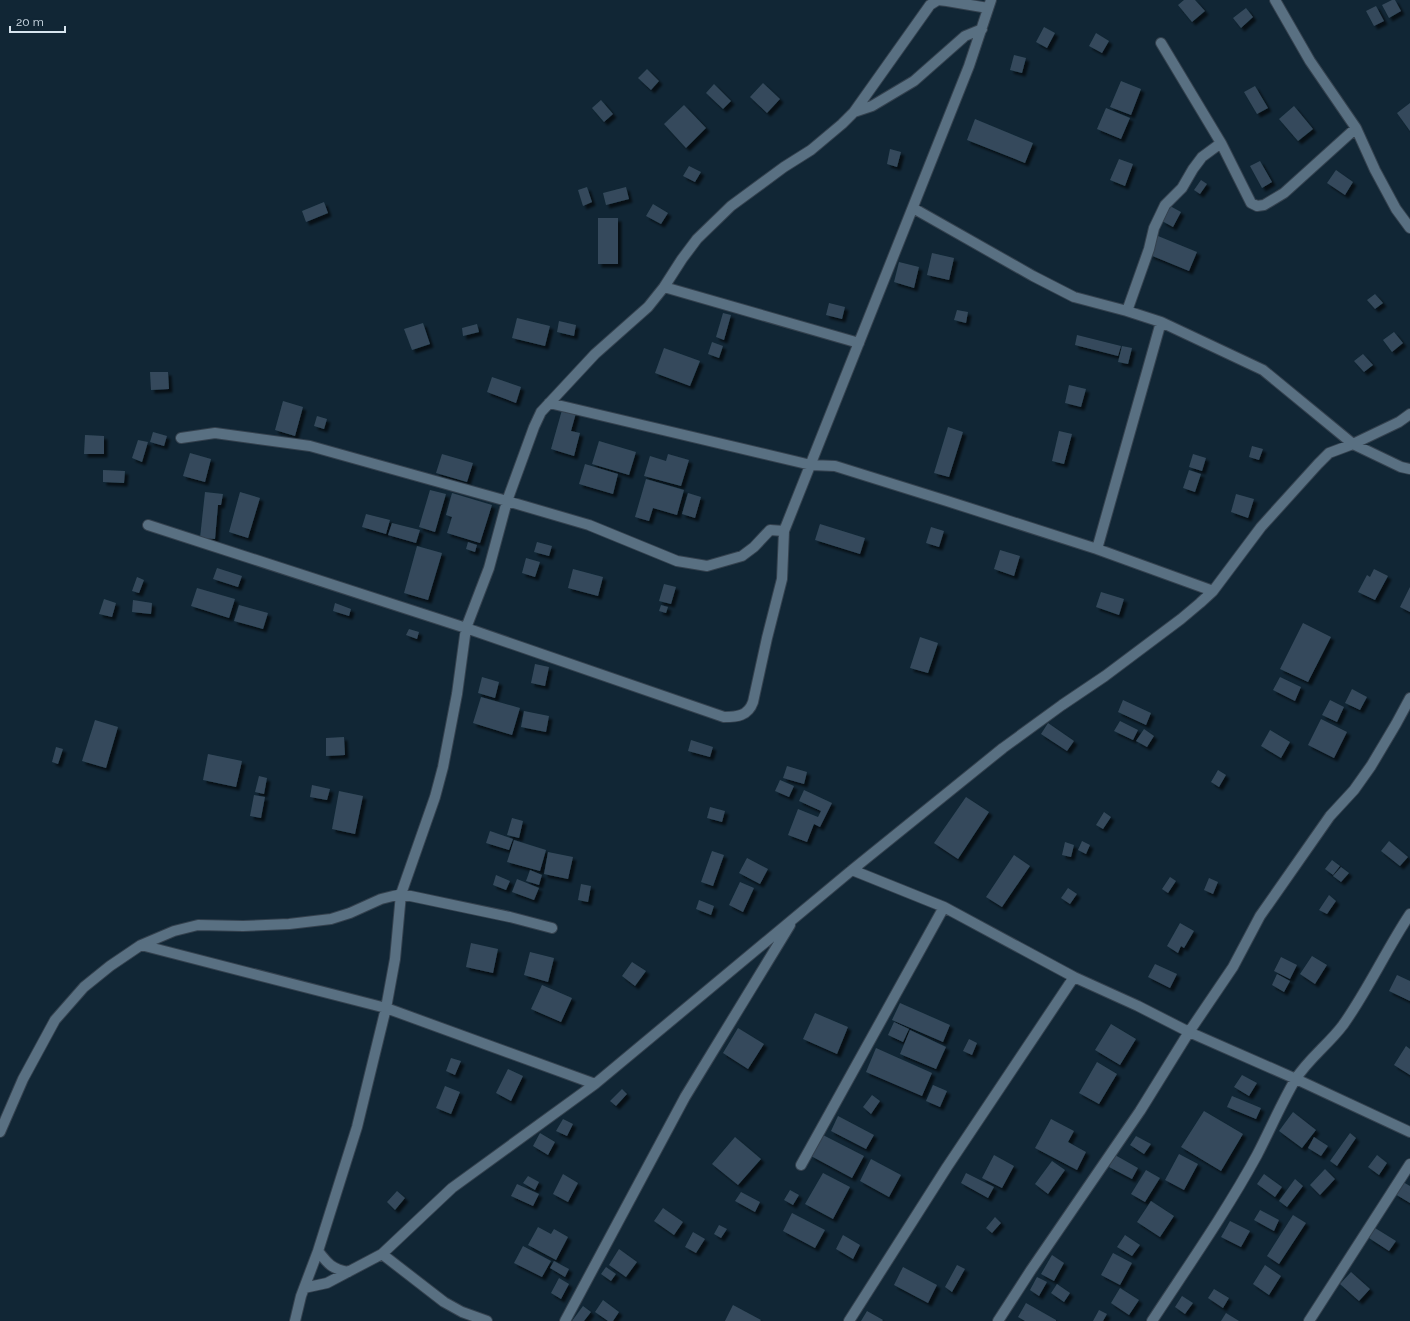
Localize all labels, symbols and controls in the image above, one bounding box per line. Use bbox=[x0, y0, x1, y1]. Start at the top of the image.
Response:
scale bar bbox=[10, 8, 65, 34]
text: 20 m bbox=[16, 15, 44, 29]

